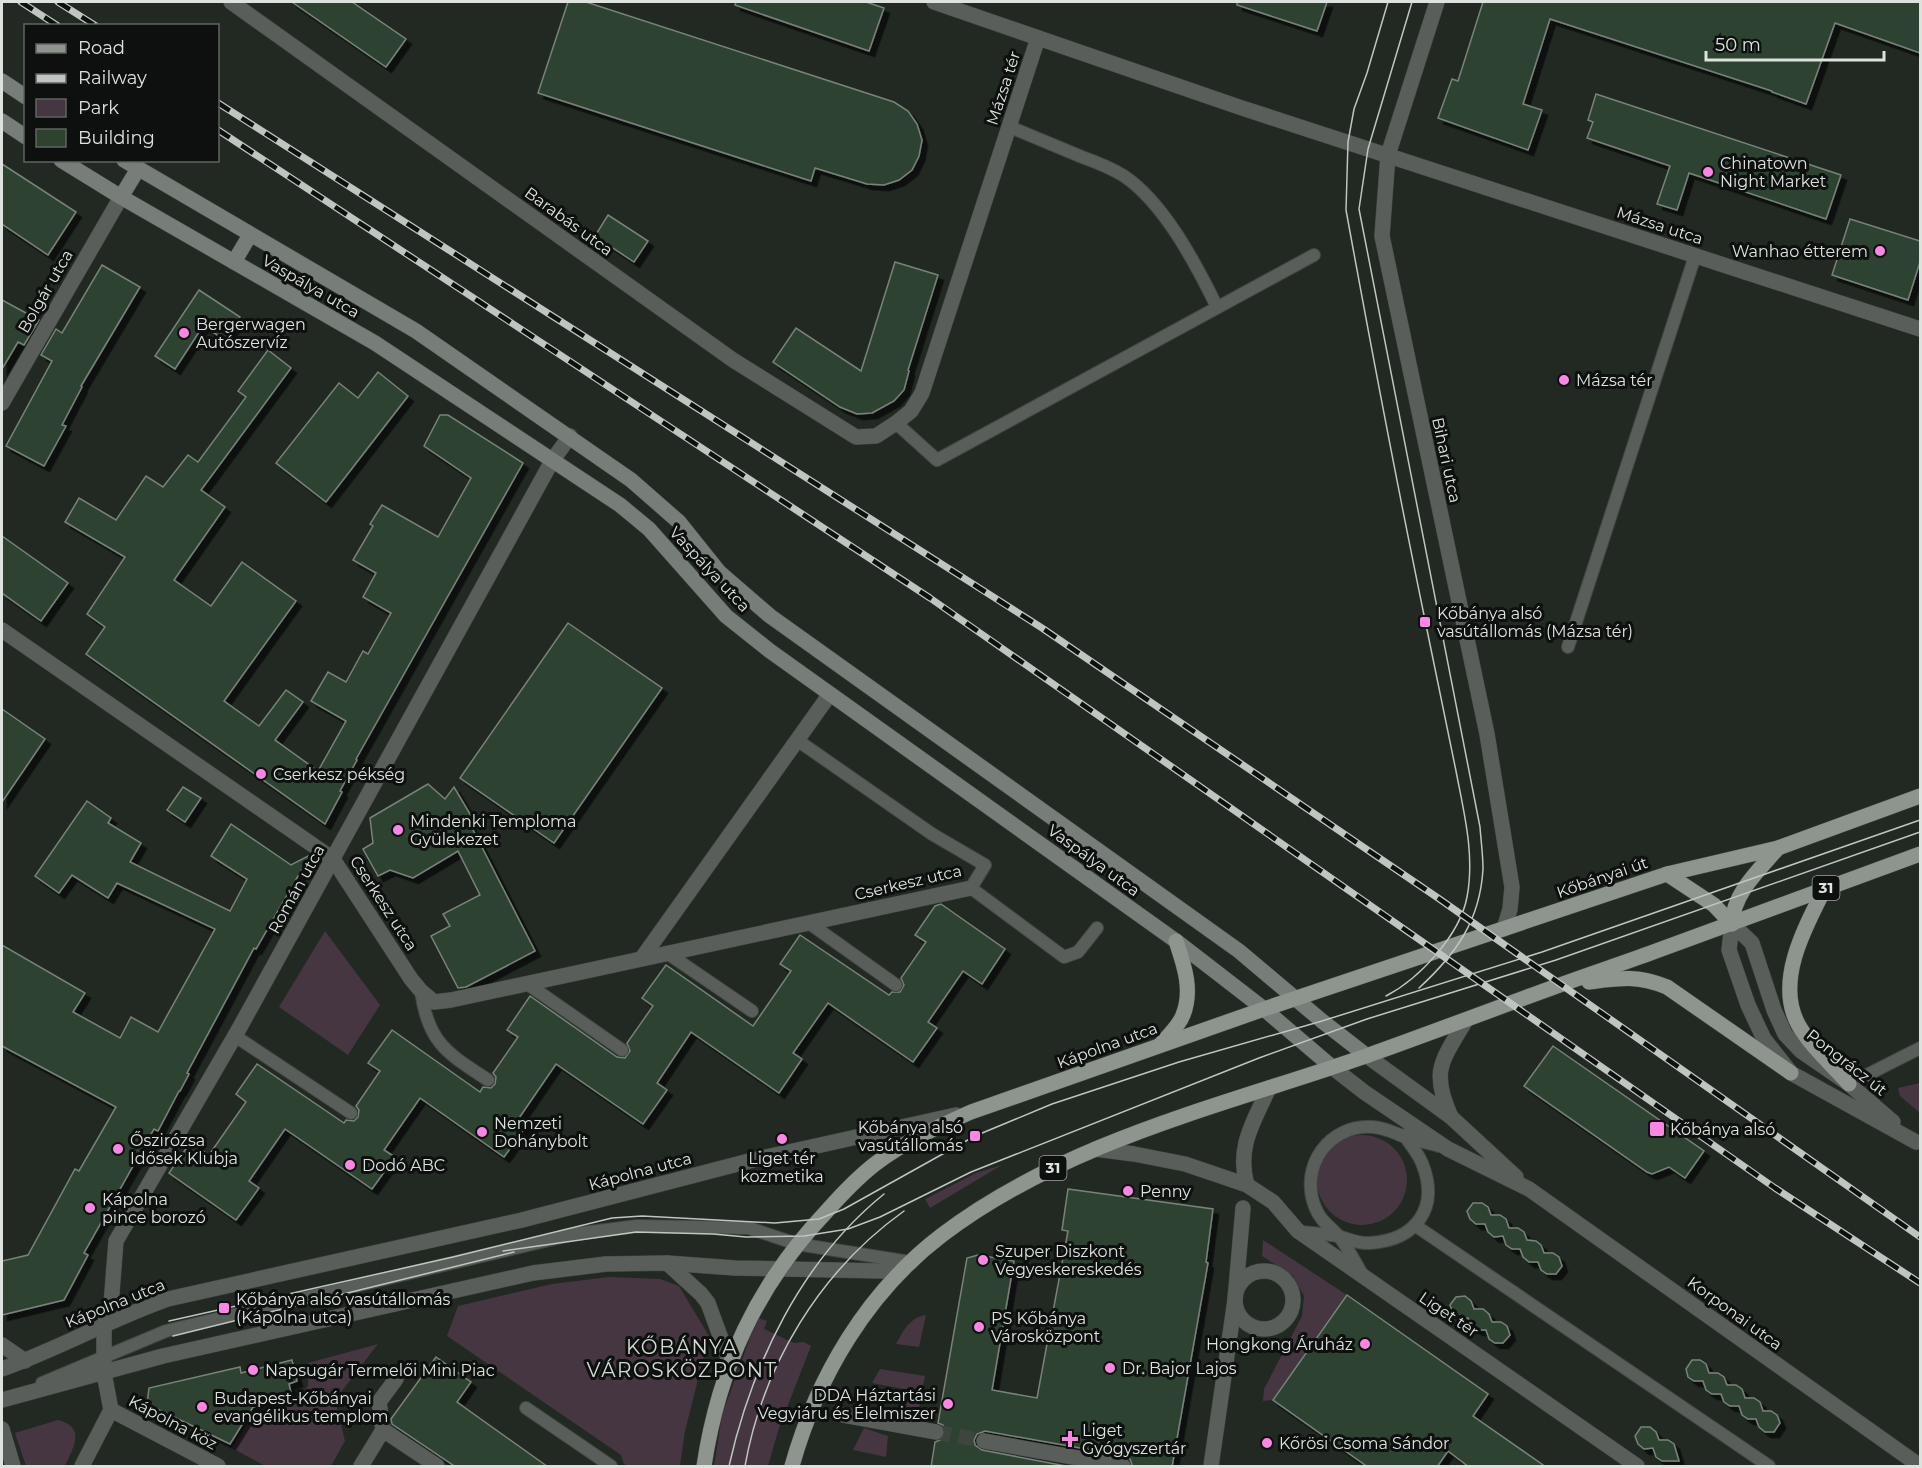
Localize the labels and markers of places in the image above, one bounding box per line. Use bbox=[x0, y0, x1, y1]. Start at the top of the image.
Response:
place label: Chinatown Night Market bbox=[1720, 154, 1827, 191]
marker: Chinatown Night Market bbox=[1701, 165, 1715, 179]
place label: Wanhao étterem bbox=[1732, 242, 1868, 261]
marker: Wanhao étterem bbox=[1873, 244, 1887, 258]
place label: Bergerwagen Autószervíz bbox=[196, 315, 306, 352]
marker: Bergerwagen Autószervíz bbox=[177, 326, 191, 340]
place label: Mázsa tér bbox=[1576, 371, 1653, 390]
marker: Mázsa tér bbox=[1557, 373, 1571, 387]
place label: Kőbánya alsó vasútállomás (Mázsa tér) bbox=[1437, 604, 1633, 641]
marker: Kőbánya alsó vasútállomás (Mázsa tér) bbox=[1418, 615, 1432, 629]
place label: Cserkesz pékség bbox=[273, 765, 405, 784]
marker: Cserkesz pékség bbox=[254, 767, 268, 781]
place label: Mindenki Temploma Gyülekezet bbox=[410, 812, 576, 849]
marker: Mindenki Temploma Gyülekezet bbox=[391, 823, 405, 837]
place label: Nemzeti Dohánybolt bbox=[494, 1114, 589, 1151]
place label: Kőbánya alsó vasútállomás bbox=[858, 1118, 963, 1155]
marker: Kőbánya alsó bbox=[1648, 1120, 1666, 1138]
place label: Kőbánya alsó bbox=[1670, 1120, 1775, 1139]
marker: Nemzeti Dohánybolt bbox=[475, 1125, 489, 1139]
marker: Kőbánya alsó vasútállomás bbox=[968, 1129, 982, 1143]
place label: Őszirózsa Idősek Klubja bbox=[130, 1130, 238, 1168]
marker: Liget tér kozmetika bbox=[775, 1132, 789, 1146]
marker: Őszirózsa Idősek Klubja bbox=[111, 1142, 125, 1156]
place label: Liget tér kozmetika bbox=[740, 1149, 824, 1186]
place label: Dodó ABC bbox=[362, 1156, 445, 1175]
marker: Dodó ABC bbox=[343, 1158, 357, 1172]
place label: Penny bbox=[1140, 1182, 1191, 1201]
marker: Penny bbox=[1121, 1184, 1135, 1198]
place label: Kápolna pince borozó bbox=[102, 1190, 206, 1227]
marker: Kápolna pince borozó bbox=[83, 1201, 97, 1215]
place label: Szuper Diszkont Vegyeskereskedés bbox=[995, 1242, 1142, 1279]
marker: Szuper Diszkont Vegyeskereskedés bbox=[976, 1253, 990, 1267]
place label: Kőbánya alsó vasútállomás (Kápolna utca) bbox=[236, 1290, 451, 1327]
marker: Kőbánya alsó vasútállomás (Kápolna utca) bbox=[217, 1301, 231, 1315]
place label: PS Kőbánya Városközpont bbox=[991, 1309, 1101, 1346]
marker: PS Kőbánya Városközpont bbox=[972, 1320, 986, 1334]
place label: Hongkong Áruház bbox=[1206, 1335, 1353, 1354]
marker: Hongkong Áruház bbox=[1358, 1337, 1372, 1351]
place label: Dr. Bajor Lajos bbox=[1122, 1359, 1237, 1378]
place label: Napsugár Termelői Mini Piac bbox=[265, 1361, 495, 1380]
marker: Dr. Bajor Lajos bbox=[1103, 1361, 1117, 1375]
marker: Napsugár Termelői Mini Piac bbox=[246, 1363, 260, 1377]
place label: DDA Háztartási Vegyiáru és Élelmiszer bbox=[758, 1386, 936, 1423]
place label: Budapest-Kőbányai evangélikus templom bbox=[214, 1389, 389, 1426]
marker: DDA Háztartási Vegyiáru és Élelmiszer bbox=[941, 1397, 955, 1411]
marker: Budapest-Kőbányai evangélikus templom bbox=[195, 1400, 209, 1414]
place label: Liget Gyógyszertár bbox=[1082, 1421, 1187, 1458]
marker: Liget Gyógyszertár bbox=[1063, 1432, 1077, 1446]
place label: Kőrösi Csoma Sándor bbox=[1279, 1434, 1449, 1453]
marker: Kőrösi Csoma Sándor bbox=[1260, 1436, 1274, 1450]

